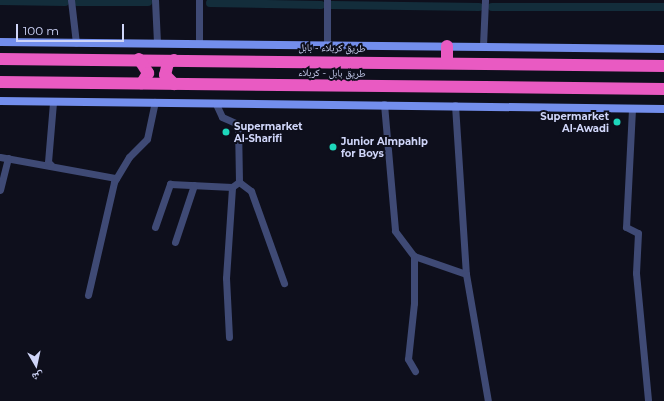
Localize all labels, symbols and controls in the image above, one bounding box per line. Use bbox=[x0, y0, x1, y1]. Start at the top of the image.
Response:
scale bar bbox=[18, 16, 126, 42]
text: 100 m bbox=[23, 23, 59, 38]
street label: طريق كربلاء - بابل bbox=[298, 41, 366, 55]
street label: طريق بابل - كربلاء bbox=[298, 66, 366, 80]
place label: Supermarket Al-Awadi bbox=[540, 110, 609, 134]
marker: Supermarket Al-Awadi bbox=[612, 117, 622, 127]
place label: Supermarket Al-Sharifi bbox=[234, 120, 303, 144]
marker: Supermarket Al-Sharifi bbox=[221, 127, 231, 137]
place label: Junior Almpahlp for Boys bbox=[341, 135, 428, 158]
marker: Junior Almpahlp for Boys bbox=[328, 142, 338, 152]
north arrow bbox=[16, 345, 56, 385]
text: ش bbox=[31, 369, 45, 385]

